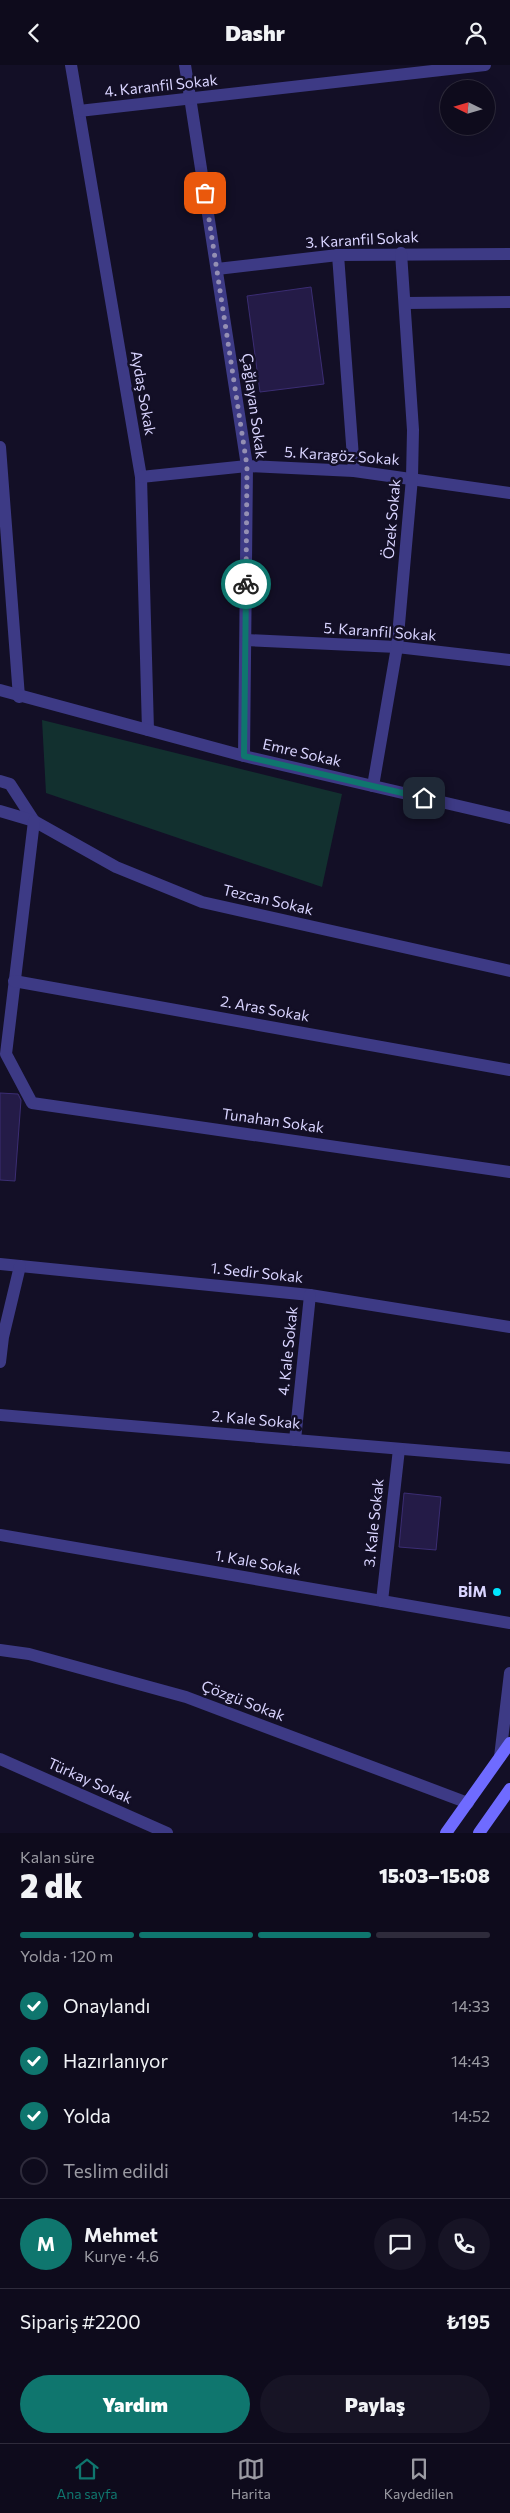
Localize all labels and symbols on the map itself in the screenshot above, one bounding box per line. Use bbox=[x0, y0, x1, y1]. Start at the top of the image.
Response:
street label: 4. Karanfil Sokak bbox=[103, 70, 218, 100]
north arrow bbox=[440, 80, 495, 135]
pin bbox=[184, 172, 226, 214]
street label: 3. Karanfil Sokak bbox=[305, 227, 419, 251]
street label: Aydaş Sokak bbox=[128, 349, 160, 436]
street label: Çağlayan Sokak bbox=[239, 352, 271, 460]
street label: 5. Karagöz Sokak bbox=[284, 442, 400, 468]
street label: Özek Sokak bbox=[379, 478, 403, 560]
courier bbox=[221, 559, 271, 609]
street label: 5. Karanfil Sokak bbox=[323, 618, 437, 644]
street label: Emre Sokak bbox=[261, 734, 343, 770]
pin bbox=[403, 777, 445, 819]
street label: Tezcan Sokak bbox=[221, 880, 315, 918]
street label: 2. Aras Sokak bbox=[219, 991, 311, 1025]
street label: Tunahan Sokak bbox=[221, 1104, 325, 1136]
street label: 1. Sedir Sokak bbox=[210, 1258, 304, 1286]
street label: 4. Kale Sokak bbox=[273, 1305, 301, 1396]
street label: 2. Kale Sokak bbox=[211, 1406, 301, 1432]
street label: 3. Kale Sokak bbox=[359, 1478, 387, 1568]
street label: 1. Kale Sokak bbox=[214, 1546, 303, 1578]
place label: BİM bbox=[458, 1582, 487, 1600]
marker: BİM bbox=[491, 1586, 503, 1598]
street label: Çözgü Sokak bbox=[199, 1676, 288, 1724]
street label: Türkay Sokak bbox=[45, 1753, 136, 1807]

